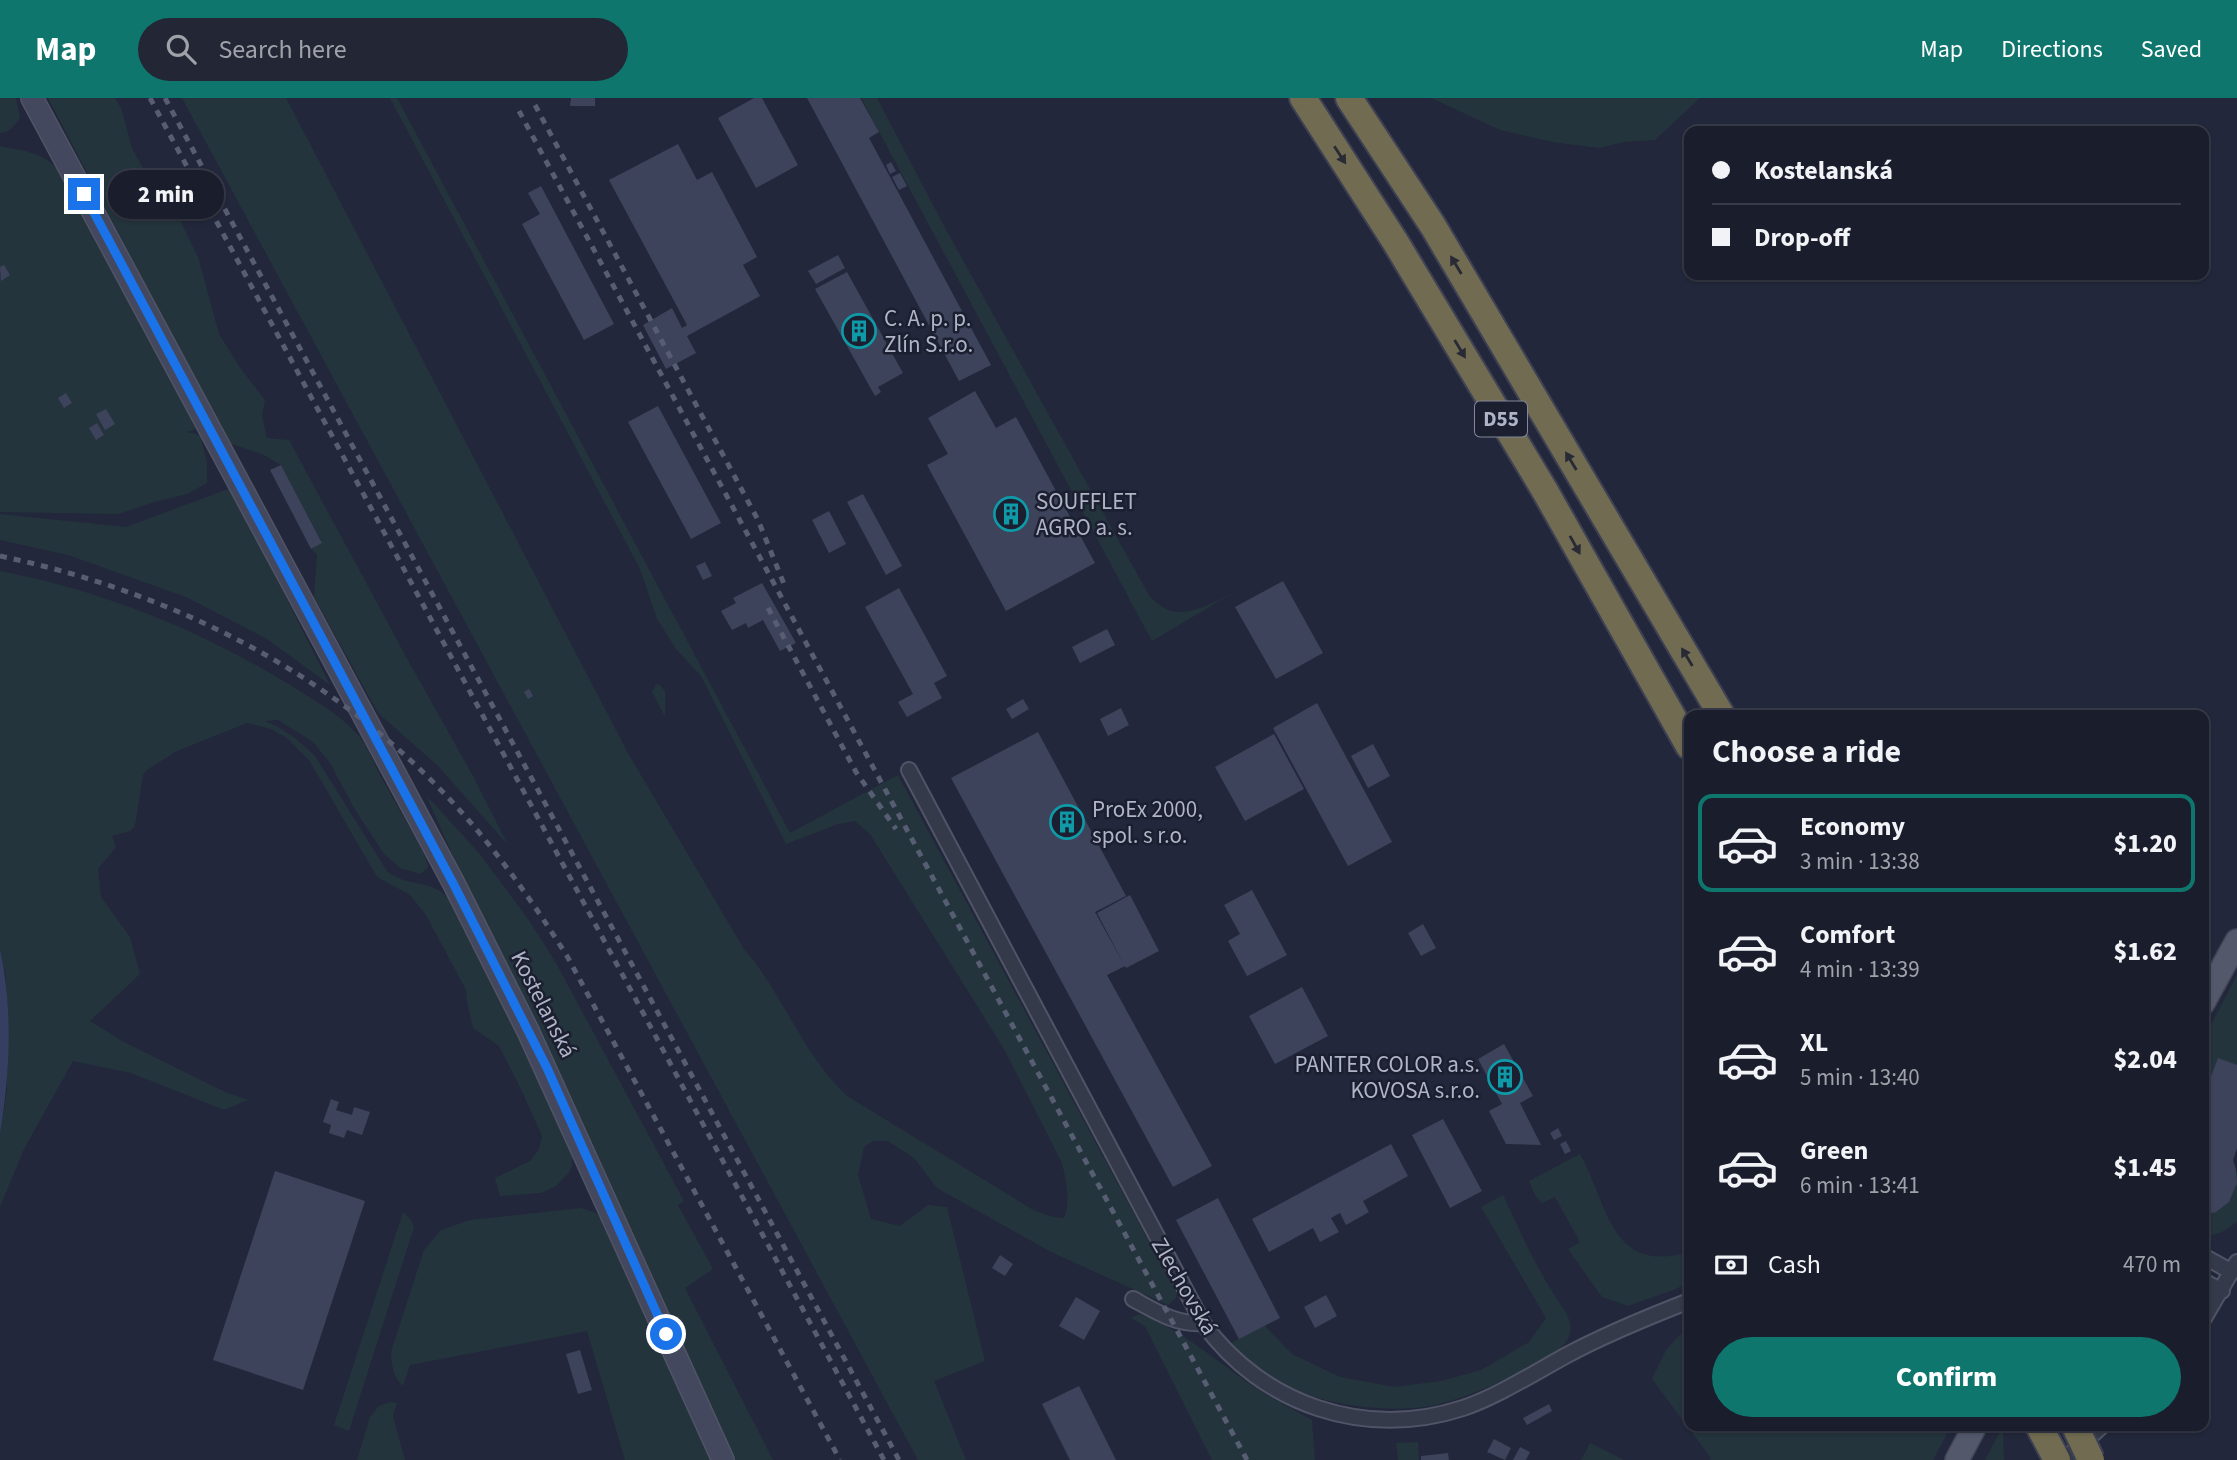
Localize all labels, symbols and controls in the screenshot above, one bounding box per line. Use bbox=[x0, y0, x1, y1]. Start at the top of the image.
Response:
search box bbox=[138, 18, 628, 81]
text: Map bbox=[35, 26, 96, 73]
icon: search bbox=[162, 30, 200, 68]
text: Search here bbox=[218, 31, 347, 68]
text: Map bbox=[1920, 32, 1963, 67]
text: Directions bbox=[2001, 32, 2103, 67]
text: Saved bbox=[2141, 32, 2202, 67]
one-way arrow bbox=[1333, 146, 1346, 165]
text: Kostelanská bbox=[1754, 152, 1893, 189]
callout: 2 min bbox=[108, 170, 224, 218]
route end bbox=[68, 178, 100, 210]
text: 2 min bbox=[138, 178, 194, 211]
text: Drop-off bbox=[1754, 219, 1850, 256]
one-way arrow bbox=[1450, 255, 1462, 275]
place label: C. A. p. p. Zlín S.r.o. bbox=[884, 302, 973, 361]
building icon: C. A. p. p. Zlín S.r.o. bbox=[840, 312, 878, 350]
one-way arrow bbox=[1453, 339, 1466, 358]
road number: D55 bbox=[1475, 402, 1527, 436]
one-way arrow bbox=[1566, 451, 1578, 471]
place label: SOUFFLET AGRO a. s. bbox=[1036, 485, 1137, 544]
building icon: SOUFFLET AGRO a. s. bbox=[992, 495, 1030, 533]
one-way arrow bbox=[1569, 535, 1581, 555]
one-way arrow bbox=[1681, 647, 1693, 667]
text: Choose a ride bbox=[1712, 729, 1901, 775]
place label: ProEx 2000, spol. s r.o. bbox=[1092, 793, 1203, 852]
building icon: ProEx 2000, spol. s r.o. bbox=[1048, 803, 1086, 841]
text: Economy bbox=[1800, 808, 1905, 845]
icon: car bbox=[1716, 812, 1779, 875]
text: $1.20 bbox=[2113, 825, 2177, 862]
text: 3 min · 13:38 bbox=[1800, 845, 1920, 878]
text: Comfort bbox=[1800, 916, 1895, 953]
icon: car bbox=[1716, 920, 1779, 983]
text: $1.62 bbox=[2113, 933, 2177, 970]
street label: Kostelanská bbox=[503, 945, 585, 1063]
text: 4 min · 13:39 bbox=[1800, 953, 1920, 986]
text: XL bbox=[1800, 1024, 1828, 1061]
icon: car bbox=[1716, 1028, 1779, 1091]
text: $2.04 bbox=[2113, 1041, 2177, 1078]
place label: PANTER COLOR a.s. KOVOSA s.r.o. bbox=[1295, 1048, 1480, 1107]
building icon: PANTER COLOR a.s. KOVOSA s.r.o. bbox=[1486, 1058, 1524, 1096]
text: 5 min · 13:40 bbox=[1800, 1061, 1920, 1094]
text: Green bbox=[1800, 1132, 1868, 1169]
icon: car bbox=[1716, 1136, 1779, 1199]
text: $1.45 bbox=[2113, 1149, 2177, 1186]
text: 6 min · 13:41 bbox=[1800, 1169, 1920, 1202]
street label: Zlechovská bbox=[1143, 1231, 1226, 1341]
icon: cash bbox=[1712, 1246, 1750, 1284]
text: Cash bbox=[1768, 1246, 1821, 1283]
text: 470 m bbox=[2123, 1248, 2181, 1281]
route start bbox=[650, 1318, 682, 1350]
button: Confirm bbox=[1712, 1337, 2181, 1417]

